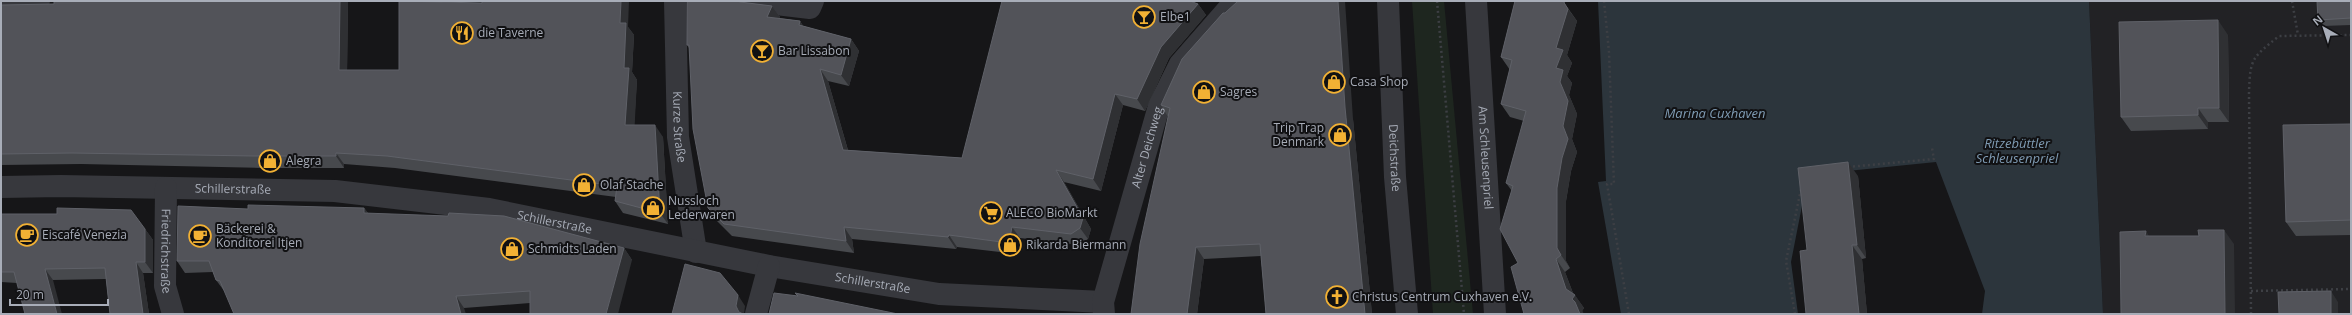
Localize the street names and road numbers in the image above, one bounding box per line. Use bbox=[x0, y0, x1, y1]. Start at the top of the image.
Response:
street label: Kurze Straße bbox=[669, 91, 691, 164]
street label: Alter Deichweg bbox=[1127, 104, 1167, 190]
street label: Am Schleusenpriel bbox=[1474, 105, 1498, 210]
street label: Deichstraße bbox=[1385, 124, 1405, 192]
street label: Schillerstraße bbox=[195, 179, 272, 198]
street label: Schillerstraße bbox=[516, 206, 594, 238]
street label: Friedrichstraße bbox=[157, 208, 176, 296]
street label: Schillerstraße bbox=[834, 268, 912, 297]

